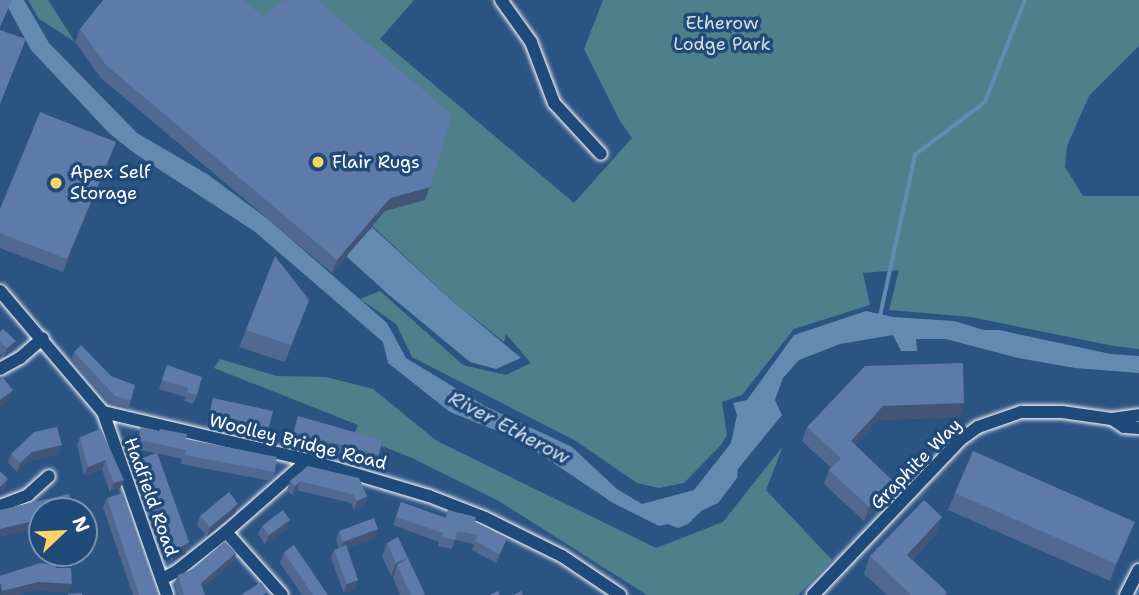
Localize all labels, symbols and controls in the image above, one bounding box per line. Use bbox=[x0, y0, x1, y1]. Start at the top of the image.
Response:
park label: Etherow Lodge Park bbox=[673, 13, 771, 56]
place label: Flair Rugs bbox=[332, 151, 420, 173]
marker: Flair Rugs bbox=[310, 154, 326, 170]
place label: Apex Self Storage bbox=[70, 162, 151, 204]
marker: Apex Self Storage bbox=[48, 175, 64, 191]
water label: River Etherow bbox=[445, 387, 573, 469]
street label: Woolley Bridge Road bbox=[207, 409, 389, 475]
street label: Graphite Way bbox=[866, 414, 966, 514]
street label: Hadfield Road bbox=[119, 435, 183, 559]
north arrow bbox=[28, 497, 98, 567]
text: N bbox=[67, 513, 95, 536]

